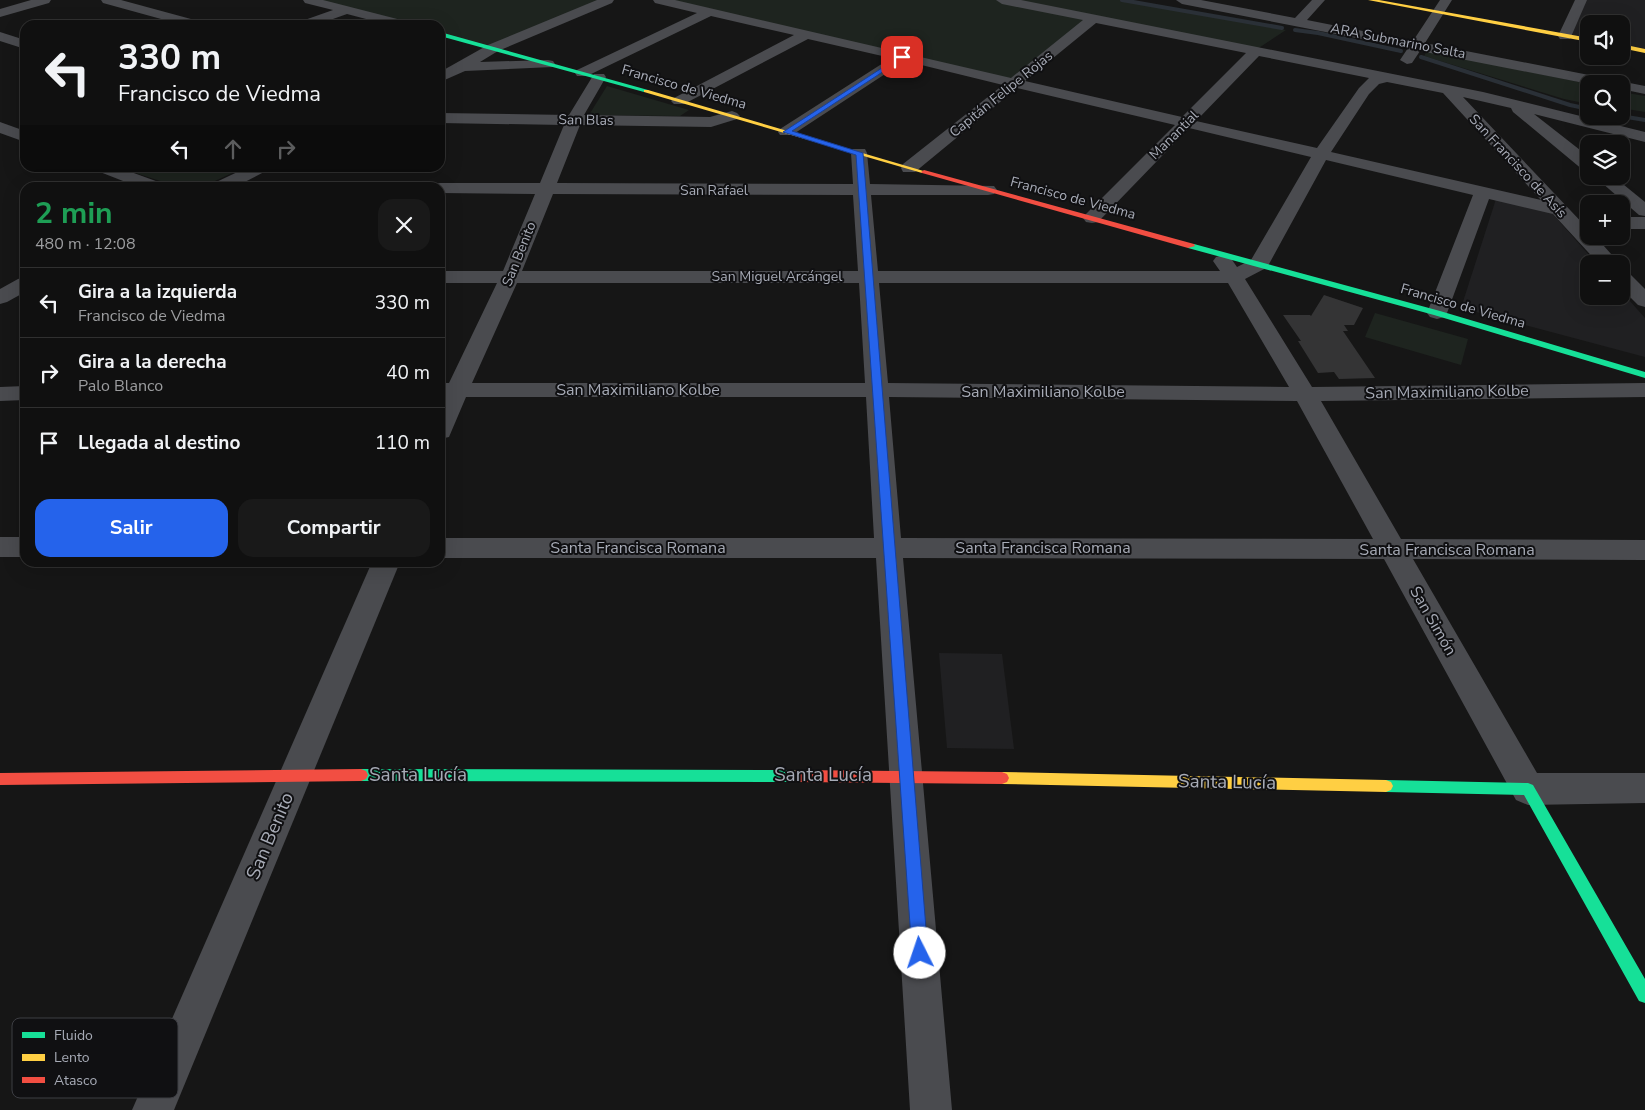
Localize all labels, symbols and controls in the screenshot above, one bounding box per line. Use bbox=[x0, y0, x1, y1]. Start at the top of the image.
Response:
map controls bbox=[1580, 15, 1630, 305]
button: sound bbox=[1580, 15, 1630, 65]
street label: ARA Submarino Salta bbox=[1329, 19, 1467, 63]
text: 330 m bbox=[118, 34, 221, 81]
pin bbox=[881, 36, 923, 78]
icon: left bbox=[35, 40, 100, 105]
icon: arrive bbox=[888, 43, 916, 71]
street label: Capitán Felipe Rojas bbox=[945, 46, 1057, 142]
street label: Francisco de Viedma bbox=[619, 60, 749, 114]
button: search bbox=[1580, 75, 1630, 125]
text: Francisco de Viedma bbox=[118, 79, 321, 109]
street label: Manantial bbox=[1145, 106, 1203, 164]
street label: San Blas bbox=[558, 110, 614, 130]
street label: San Francisco de Asís bbox=[1465, 110, 1571, 222]
icon: left bbox=[166, 135, 194, 163]
icon: ahead bbox=[219, 135, 247, 163]
icon: right bbox=[272, 135, 300, 163]
button: layers bbox=[1580, 135, 1630, 185]
street label: Francisco de Viedma bbox=[1008, 172, 1138, 224]
street label: San Rafael bbox=[680, 181, 749, 200]
text: 2 min bbox=[35, 193, 113, 234]
button: + bbox=[1580, 195, 1630, 245]
button: close bbox=[378, 199, 430, 251]
street label: San Benito bbox=[497, 219, 541, 289]
text: 480 m · 12:08 bbox=[35, 233, 136, 255]
button: − bbox=[1580, 255, 1630, 305]
street label: San Miguel Arcángel bbox=[712, 267, 843, 286]
text: Gira a la izquierda bbox=[78, 279, 237, 305]
street label: Francisco de Viedma bbox=[1398, 279, 1528, 333]
icon: left bbox=[35, 289, 63, 317]
text: 330 m bbox=[375, 290, 430, 316]
text: Francisco de Viedma bbox=[78, 305, 226, 327]
text: Gira a la derecha bbox=[78, 349, 227, 375]
icon: right bbox=[35, 359, 63, 387]
text: 40 m bbox=[386, 360, 430, 386]
text: Palo Blanco bbox=[78, 375, 163, 397]
street label: San Maximiliano Kolbe bbox=[556, 379, 720, 401]
street label: San Maximiliano Kolbe bbox=[1365, 380, 1529, 404]
street label: San Maximiliano Kolbe bbox=[961, 381, 1125, 403]
icon: arrive bbox=[35, 429, 63, 457]
text: Llegada al destino bbox=[78, 430, 240, 456]
text: 110 m bbox=[375, 430, 430, 456]
button: Salir bbox=[35, 499, 228, 557]
button: Compartir bbox=[238, 499, 430, 557]
street label: Santa Francisca Romana bbox=[550, 537, 726, 559]
street label: Santa Francisca Romana bbox=[955, 537, 1131, 559]
street label: Santa Francisca Romana bbox=[1359, 539, 1535, 561]
street label: San Simón bbox=[1404, 582, 1462, 660]
street label: Santa Lucía bbox=[369, 762, 467, 788]
street label: Santa Lucía bbox=[774, 762, 872, 788]
street label: Santa Lucía bbox=[1178, 768, 1276, 796]
street label: San Benito bbox=[240, 788, 300, 884]
position arrow bbox=[893, 926, 945, 978]
legend bbox=[12, 1018, 178, 1098]
text: Fluido bbox=[54, 1026, 93, 1045]
text: Lento bbox=[54, 1048, 90, 1067]
text: Atasco bbox=[54, 1071, 97, 1090]

